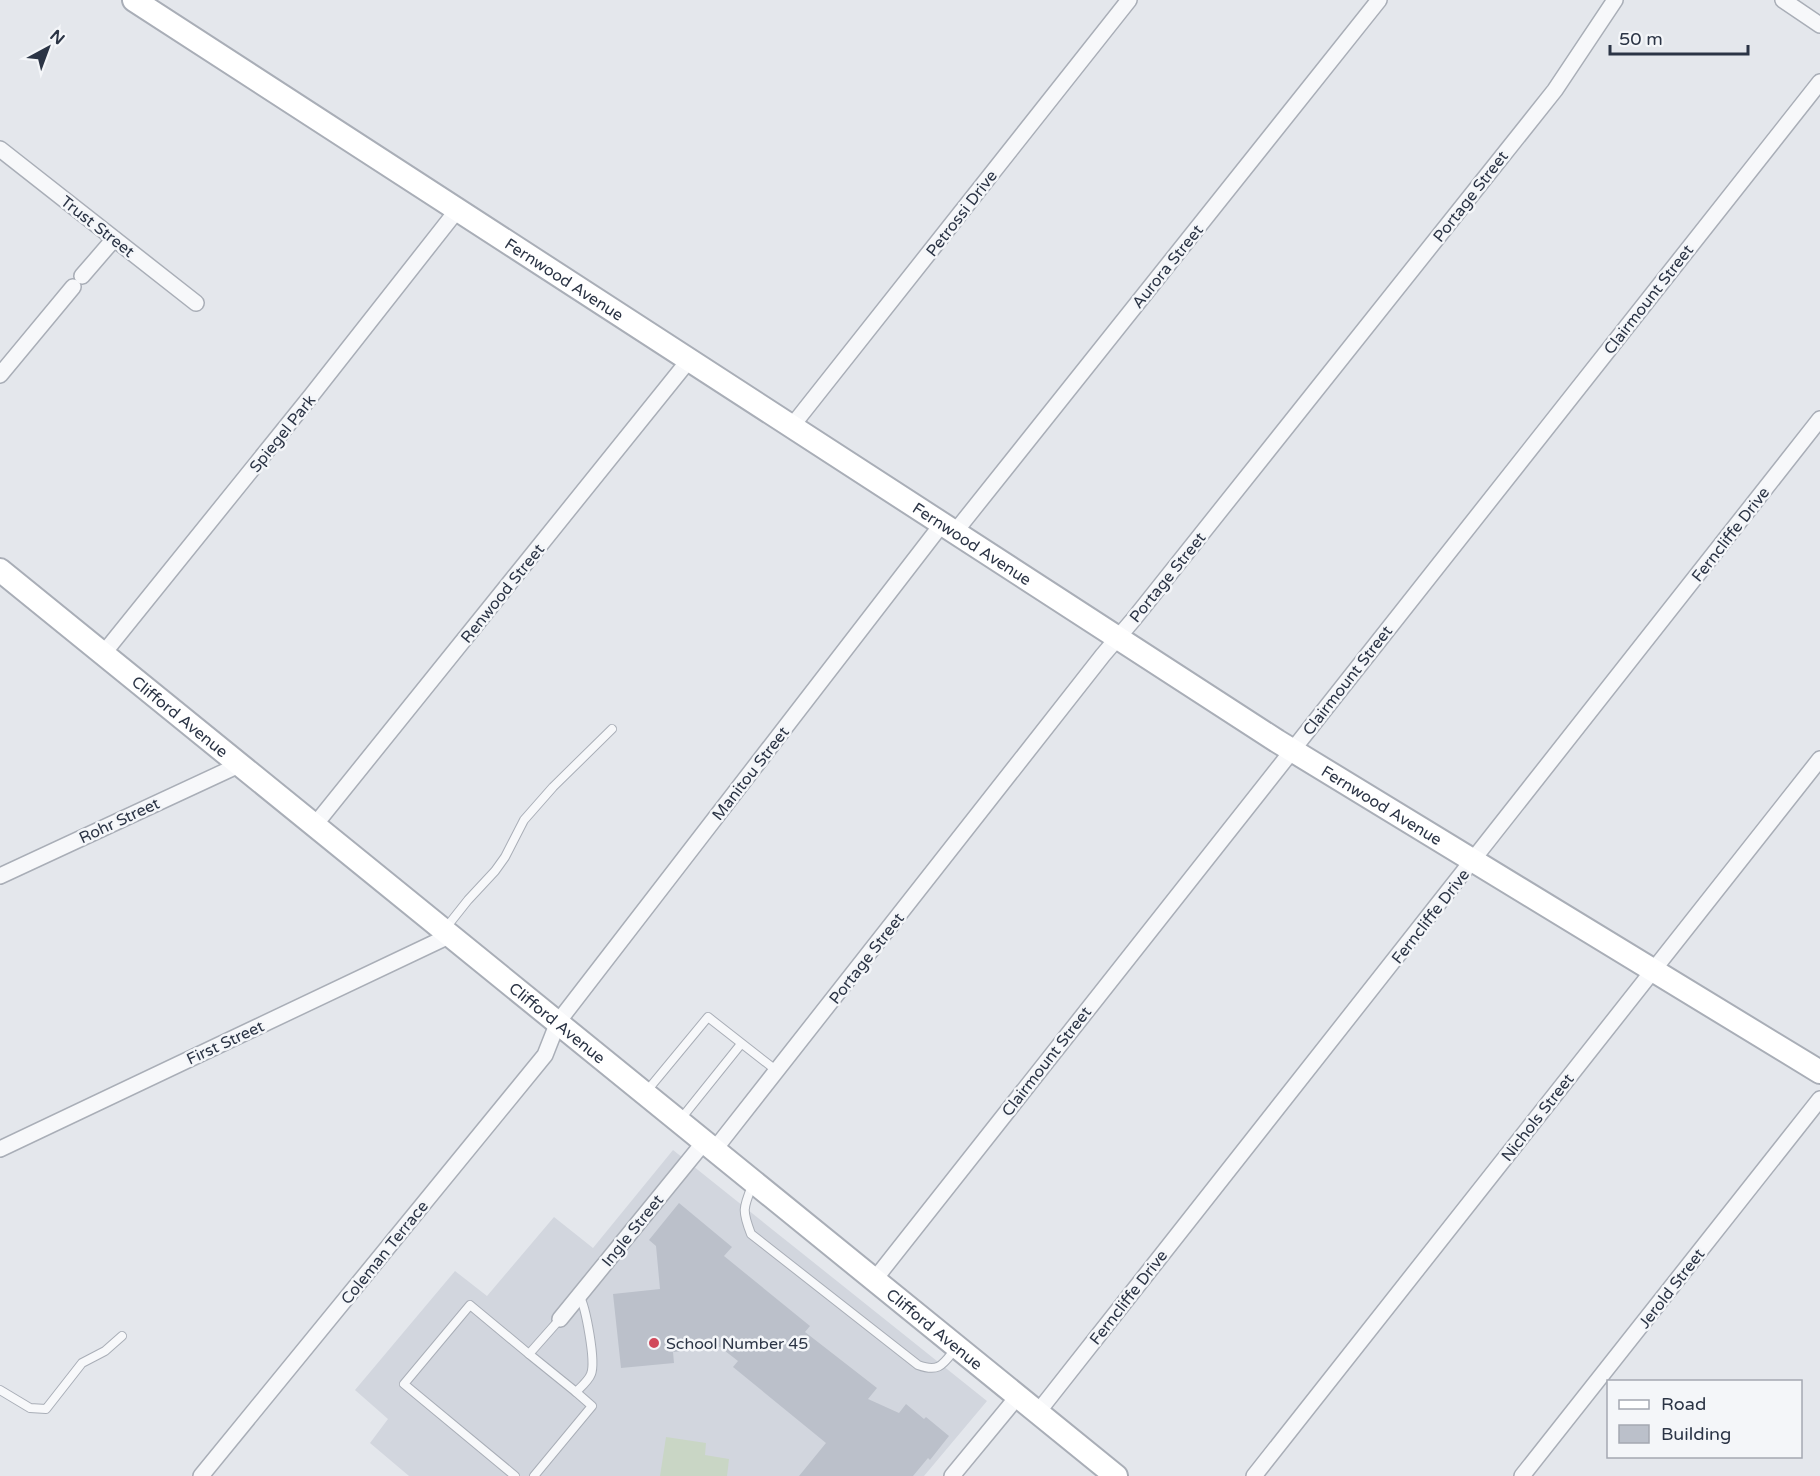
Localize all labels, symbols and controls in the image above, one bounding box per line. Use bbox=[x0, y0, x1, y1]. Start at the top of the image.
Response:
north arrow bbox=[18, 18, 78, 78]
scale bar bbox=[1610, 18, 1748, 56]
text: N bbox=[46, 26, 69, 49]
text: 50 m bbox=[1619, 28, 1663, 50]
street label: Portage Street bbox=[1429, 147, 1513, 246]
street label: Petrossi Drive bbox=[922, 166, 1002, 261]
street label: Trust Street bbox=[56, 192, 138, 262]
street label: Aurora Street bbox=[1128, 221, 1208, 313]
street label: Fernwood Avenue bbox=[501, 234, 627, 326]
street label: Clairmount Street bbox=[1600, 241, 1698, 359]
street label: Spiegel Park bbox=[245, 390, 320, 477]
street label: Ferncliffe Drive bbox=[1687, 483, 1774, 586]
street label: Fernwood Avenue bbox=[909, 498, 1035, 590]
street label: Portage Street bbox=[1125, 528, 1210, 627]
street label: Renwood Street bbox=[457, 540, 549, 647]
street label: Clairmount Street bbox=[1299, 622, 1397, 740]
street label: Clifford Avenue bbox=[127, 672, 232, 762]
street label: Manitou Street bbox=[708, 723, 794, 825]
street label: Fernwood Avenue bbox=[1317, 761, 1445, 850]
street label: Rohr Street bbox=[76, 793, 163, 848]
street label: Ferncliffe Drive bbox=[1387, 865, 1474, 968]
street label: Portage Street bbox=[825, 909, 909, 1008]
street label: Clifford Avenue bbox=[505, 978, 609, 1068]
street label: Clairmount Street bbox=[998, 1003, 1096, 1121]
street label: First Street bbox=[183, 1016, 267, 1070]
street label: Nichols Street bbox=[1497, 1070, 1578, 1166]
street label: Ingle Street bbox=[598, 1190, 668, 1271]
street label: Coleman Terrace bbox=[337, 1197, 433, 1309]
street label: Jerold Street bbox=[1634, 1245, 1709, 1333]
street label: Ferncliffe Drive bbox=[1085, 1246, 1172, 1349]
street label: Clifford Avenue bbox=[882, 1285, 986, 1375]
place label: School Number 45 bbox=[666, 1334, 808, 1354]
marker: School Number 45 bbox=[647, 1336, 661, 1350]
legend bbox=[1607, 1380, 1802, 1458]
text: Road bbox=[1661, 1393, 1706, 1415]
text: Building bbox=[1661, 1423, 1731, 1445]

